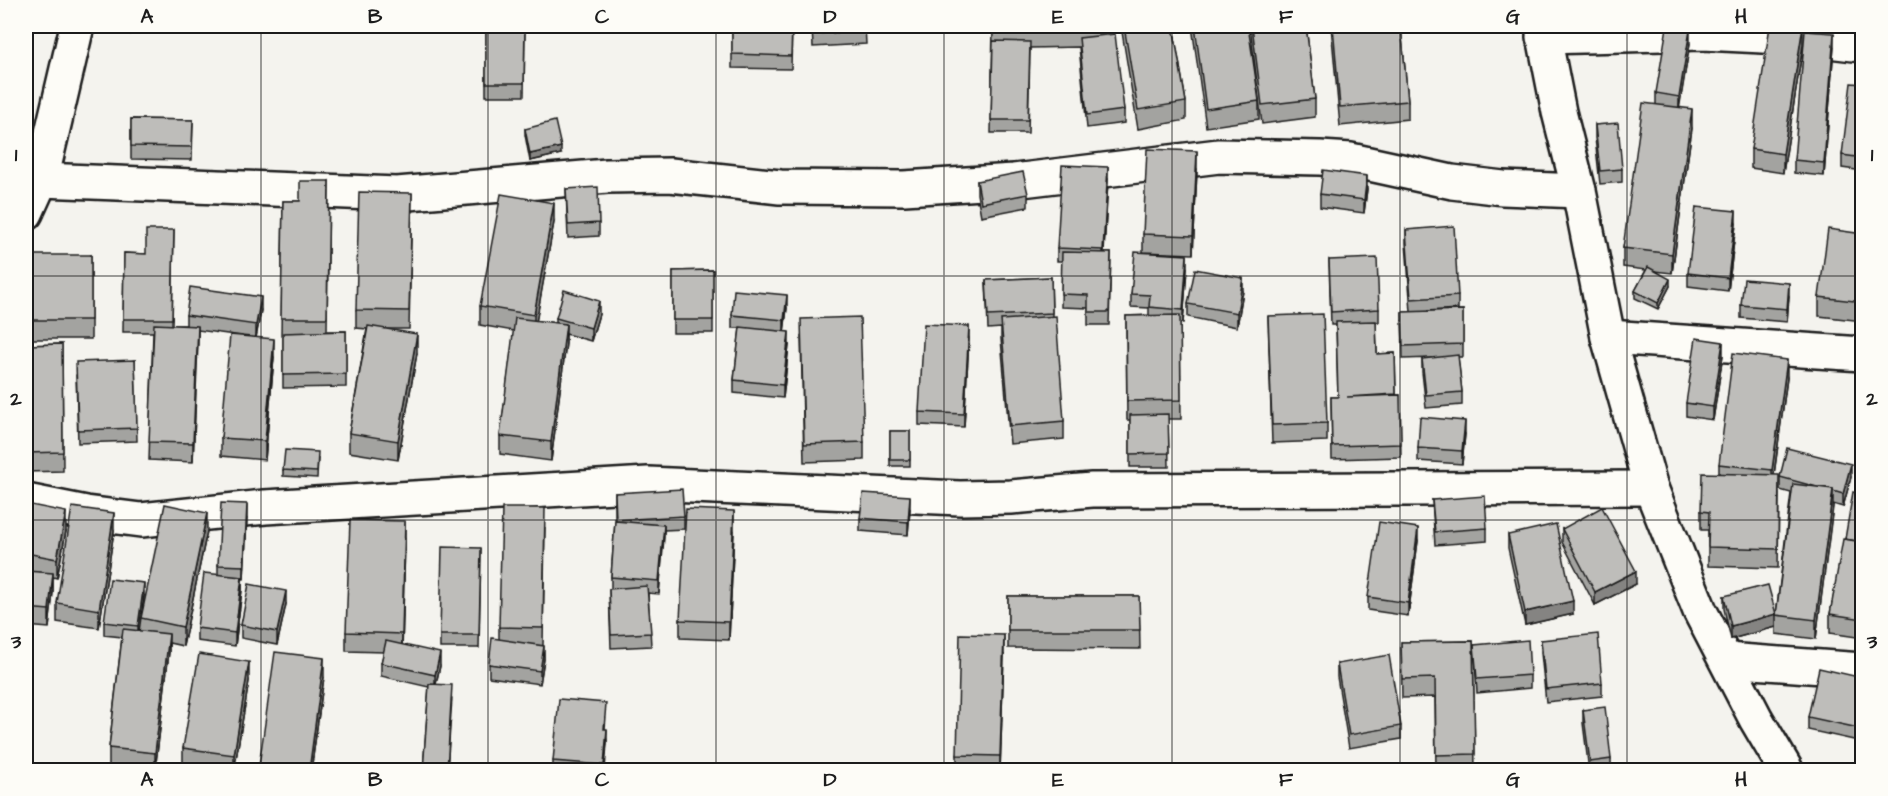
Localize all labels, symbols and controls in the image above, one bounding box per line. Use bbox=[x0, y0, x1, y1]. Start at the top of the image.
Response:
text: A bbox=[141, 3, 154, 31]
text: B bbox=[368, 3, 383, 31]
text: C bbox=[595, 3, 610, 31]
text: D bbox=[824, 3, 837, 31]
text: E bbox=[1052, 3, 1064, 31]
text: F bbox=[1279, 3, 1294, 31]
text: G bbox=[1506, 3, 1520, 31]
text: H bbox=[1735, 3, 1747, 31]
text: 1 bbox=[15, 141, 18, 169]
text: 1 bbox=[1871, 141, 1874, 169]
text: 2 bbox=[9, 385, 22, 413]
text: 2 bbox=[1865, 385, 1878, 413]
text: 3 bbox=[10, 628, 22, 656]
text: 3 bbox=[1866, 628, 1878, 656]
text: A bbox=[141, 766, 154, 794]
text: B bbox=[368, 766, 383, 794]
text: C bbox=[595, 766, 610, 794]
text: D bbox=[824, 766, 837, 794]
text: E bbox=[1052, 766, 1064, 794]
text: F bbox=[1279, 766, 1294, 794]
text: G bbox=[1506, 766, 1520, 794]
text: H bbox=[1735, 766, 1747, 794]

